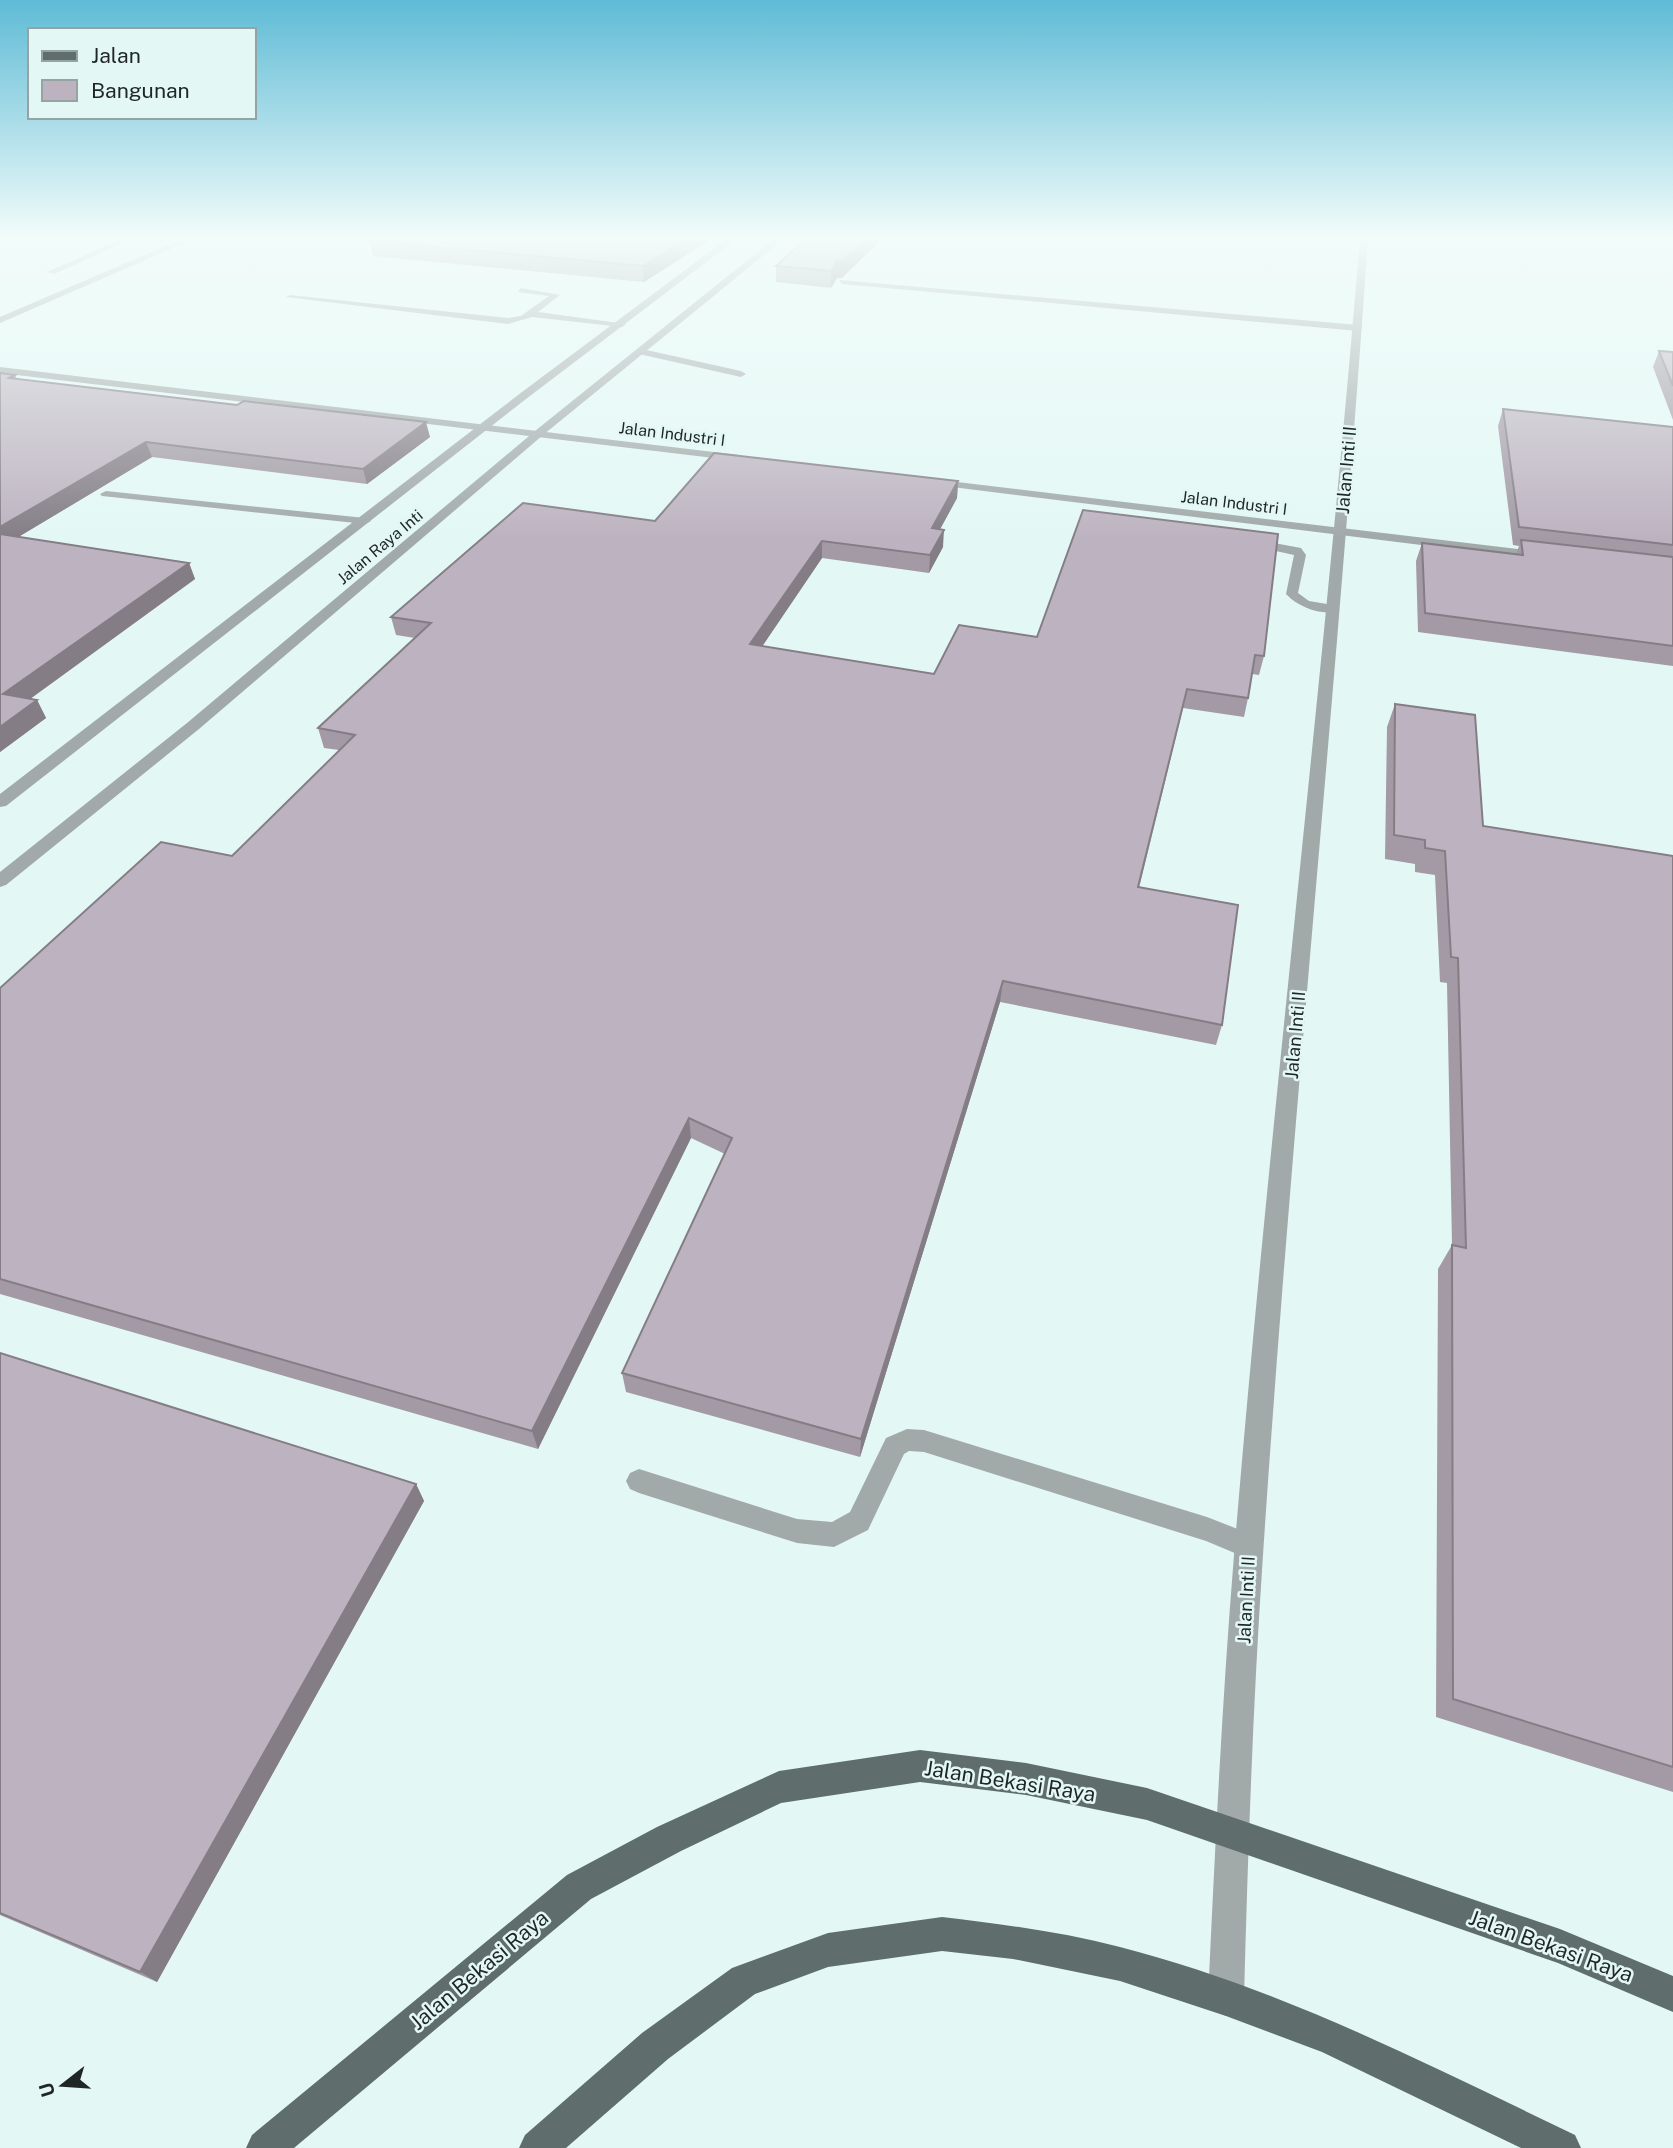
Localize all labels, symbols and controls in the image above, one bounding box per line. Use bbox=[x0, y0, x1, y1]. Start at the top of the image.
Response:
legend bbox=[28, 28, 256, 119]
text: Jalan bbox=[91, 43, 141, 68]
text: Bangunan bbox=[91, 78, 190, 103]
street label: Jalan Industri I bbox=[618, 418, 726, 450]
street label: Jalan Inti II bbox=[1332, 425, 1360, 515]
street label: Jalan Industri I bbox=[1180, 487, 1288, 519]
street label: Jalan Raya Inti bbox=[333, 506, 427, 588]
street label: Jalan Inti II bbox=[1281, 990, 1309, 1080]
street label: Jalan Inti II bbox=[1233, 1555, 1259, 1645]
street label: Jalan Bekasi Raya bbox=[923, 1755, 1097, 1807]
street label: Jalan Bekasi Raya bbox=[405, 1905, 553, 2035]
street label: Jalan Bekasi Raya bbox=[1466, 1905, 1636, 1987]
north arrow bbox=[28, 2050, 98, 2120]
text: U bbox=[34, 2080, 59, 2100]

